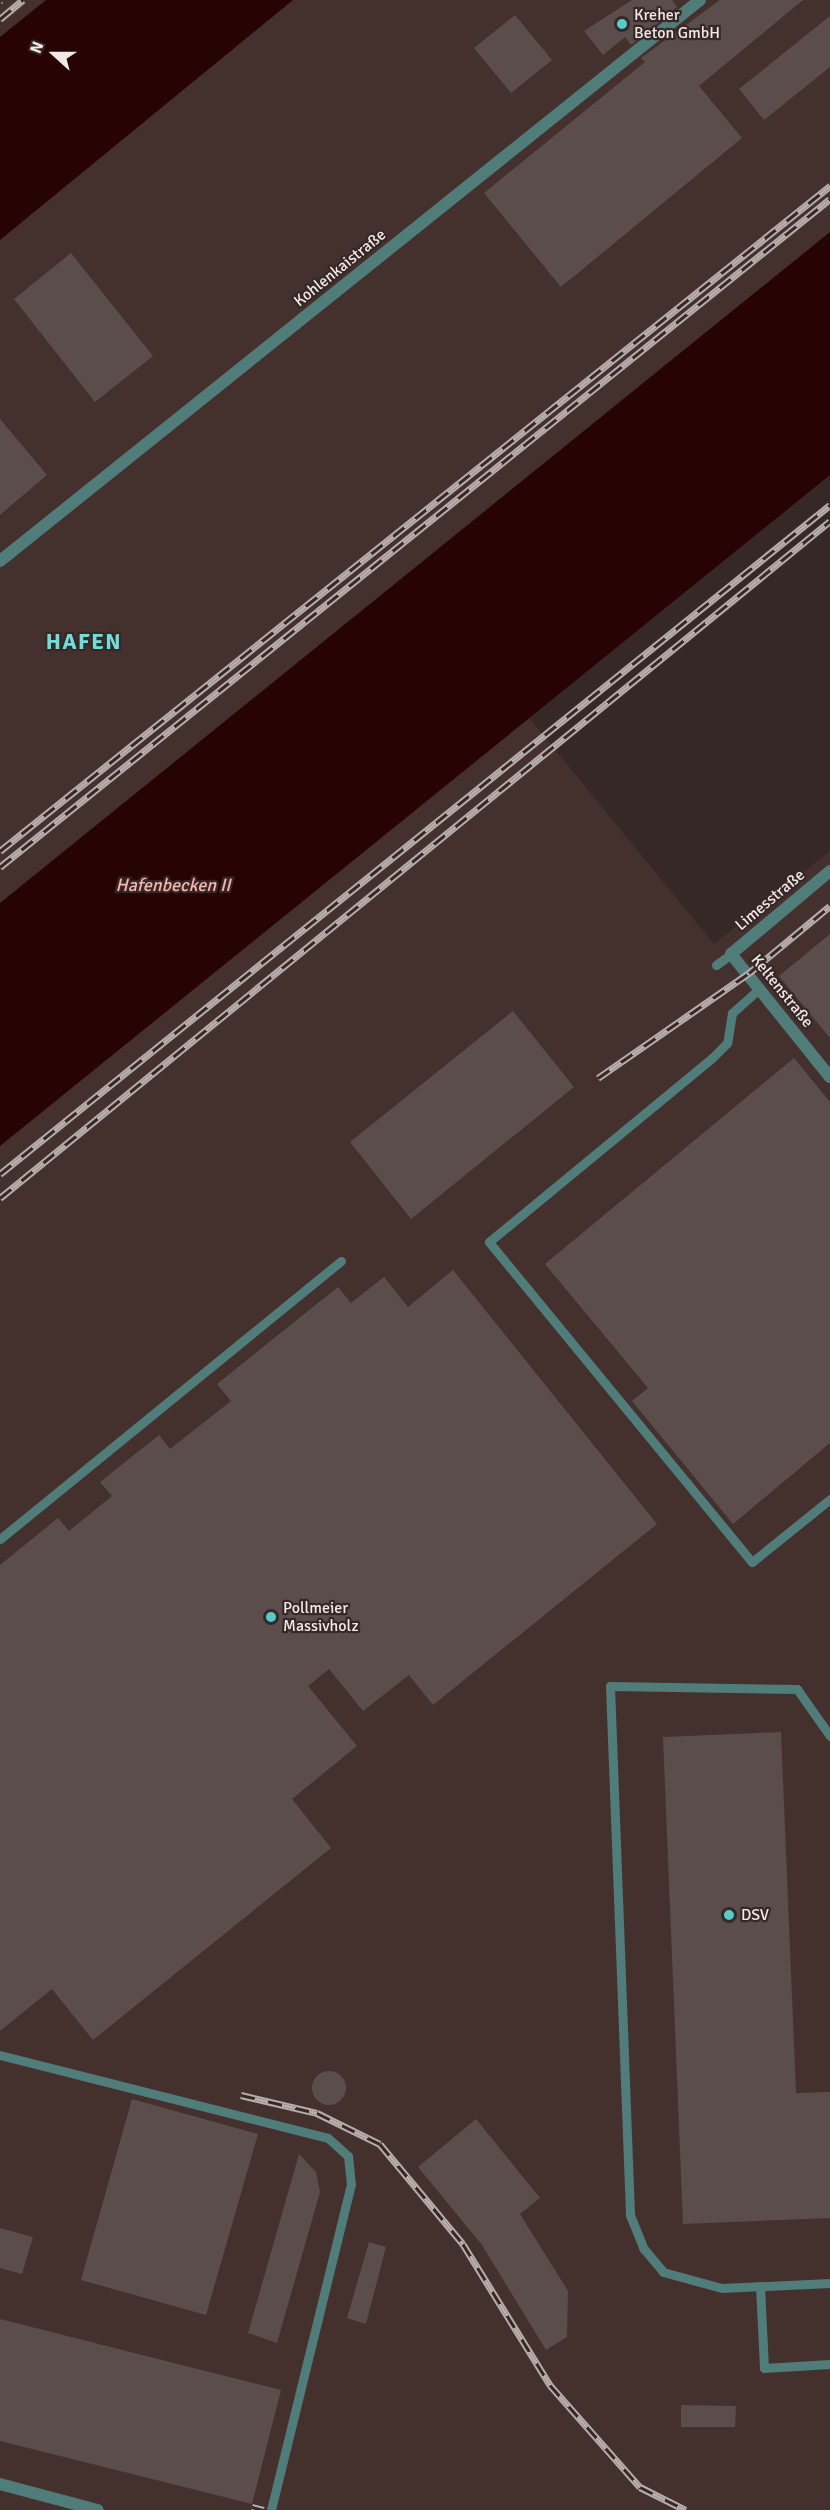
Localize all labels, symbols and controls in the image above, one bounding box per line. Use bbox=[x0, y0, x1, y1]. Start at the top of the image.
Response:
place label: Kreher Beton GmbH bbox=[634, 5, 720, 43]
marker: Kreher Beton GmbH bbox=[615, 17, 629, 31]
north arrow bbox=[24, 24, 84, 84]
text: N bbox=[26, 39, 49, 56]
street label: Kohlenkaistraße bbox=[290, 225, 390, 311]
district label: HAFEN bbox=[46, 629, 122, 655]
street label: Limesstraße bbox=[731, 865, 809, 935]
water label: Hafenbecken II bbox=[116, 874, 230, 896]
street label: Keltenstraße bbox=[747, 951, 817, 1031]
place label: Pollmeier Massivholz bbox=[283, 1598, 359, 1636]
marker: Pollmeier Massivholz bbox=[264, 1610, 278, 1624]
place label: DSV bbox=[741, 1905, 769, 1925]
marker: DSV bbox=[722, 1908, 736, 1922]

